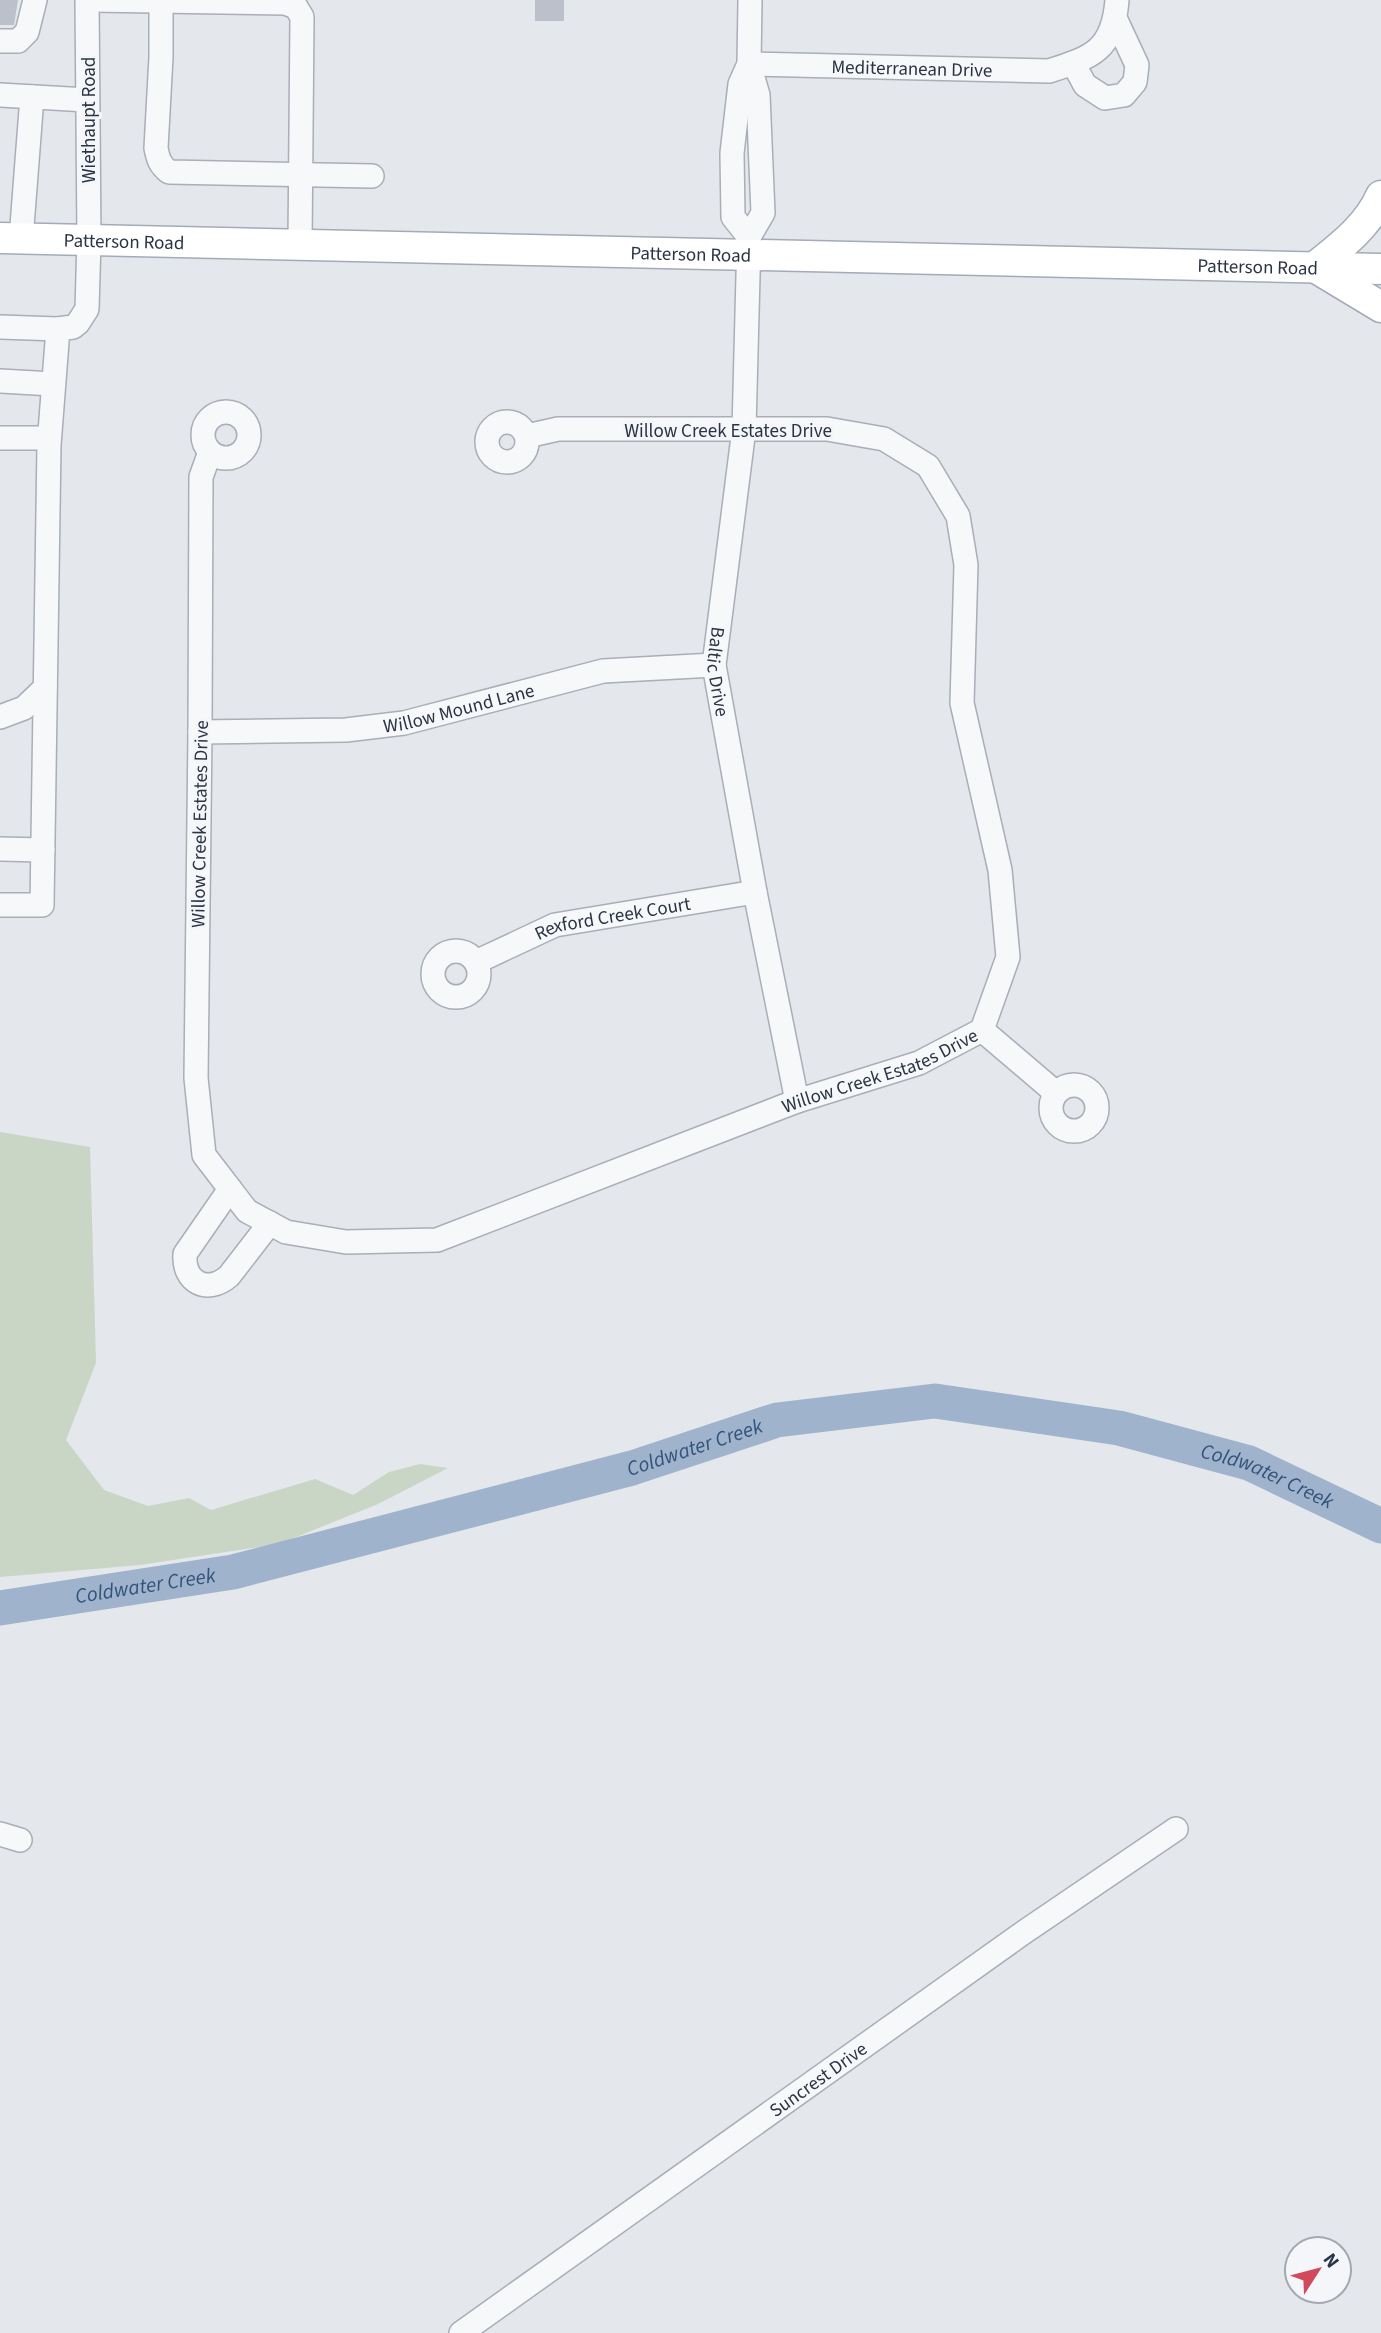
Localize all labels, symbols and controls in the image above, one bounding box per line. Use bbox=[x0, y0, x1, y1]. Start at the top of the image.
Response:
street label: Mediterranean Drive bbox=[831, 54, 993, 85]
street label: Wiethaupt Road bbox=[76, 57, 103, 183]
street label: Patterson Road bbox=[63, 227, 185, 257]
street label: Patterson Road bbox=[630, 240, 751, 270]
street label: Patterson Road bbox=[1197, 253, 1318, 283]
street label: Willow Creek Estates Drive bbox=[624, 418, 832, 445]
street label: Baltic Drive bbox=[699, 625, 735, 719]
street label: Willow Mound Lane bbox=[382, 677, 537, 740]
street label: Willow Creek Estates Drive bbox=[185, 720, 216, 928]
street label: Rexford Creek Court bbox=[530, 891, 693, 948]
street label: Willow Creek Estates Drive bbox=[778, 1022, 983, 1121]
water label: Coldwater Creek bbox=[623, 1410, 767, 1484]
water label: Coldwater Creek bbox=[1197, 1436, 1340, 1517]
water label: Coldwater Creek bbox=[73, 1560, 219, 1611]
street label: Suncrest Drive bbox=[764, 2036, 873, 2124]
north arrow bbox=[1283, 2235, 1353, 2305]
text: N bbox=[1316, 2248, 1345, 2274]

